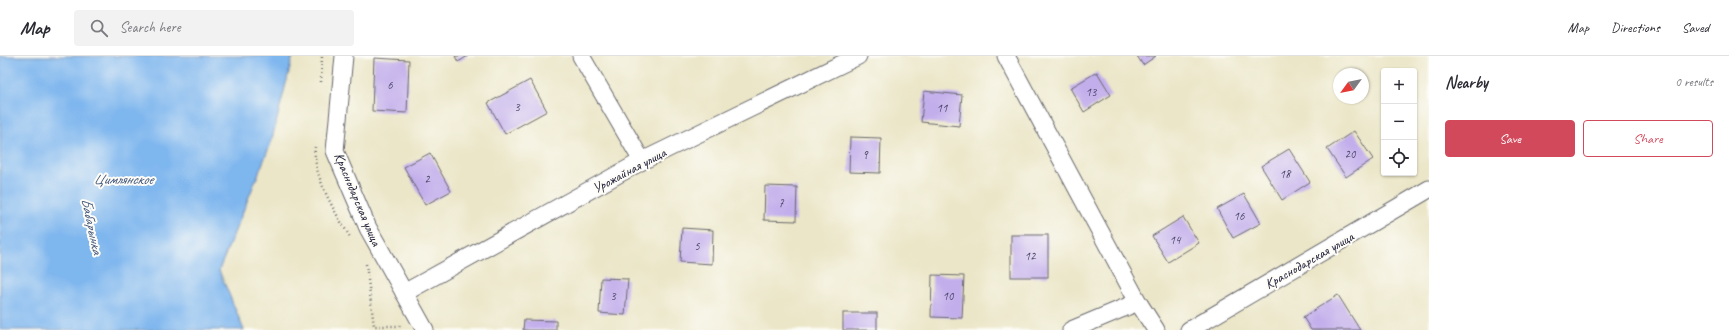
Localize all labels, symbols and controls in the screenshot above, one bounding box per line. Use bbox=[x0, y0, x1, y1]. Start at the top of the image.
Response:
search box bbox=[74, 10, 354, 46]
text: Map bbox=[20, 16, 50, 40]
icon: search bbox=[88, 17, 110, 39]
text: Search here bbox=[120, 18, 181, 37]
text: Map bbox=[1568, 19, 1589, 36]
text: Directions bbox=[1611, 19, 1660, 36]
text: Saved bbox=[1682, 19, 1709, 36]
north arrow bbox=[1333, 68, 1369, 104]
map controls bbox=[1381, 68, 1417, 176]
button: + bbox=[1381, 68, 1417, 104]
text: Nearby bbox=[1445, 72, 1488, 93]
text: 0 results bbox=[1675, 74, 1713, 90]
house number: 6 bbox=[387, 77, 393, 93]
house number: 13 bbox=[1086, 84, 1098, 100]
house number: 3 bbox=[514, 99, 521, 115]
house number: 11 bbox=[937, 100, 948, 116]
button: − bbox=[1381, 104, 1417, 140]
button: Save bbox=[1445, 120, 1575, 157]
button: Share bbox=[1583, 120, 1713, 157]
button: locate bbox=[1381, 140, 1417, 176]
street label: Урожайная улица bbox=[590, 143, 670, 197]
house number: 20 bbox=[1345, 146, 1357, 162]
house number: 9 bbox=[862, 147, 869, 163]
street label: Краснодарская улица bbox=[330, 150, 385, 250]
house number: 18 bbox=[1280, 166, 1292, 182]
water label: Цимлянское bbox=[93, 170, 155, 189]
house number: 2 bbox=[424, 171, 431, 187]
house number: 7 bbox=[778, 195, 784, 211]
water label: Бабарынка bbox=[76, 196, 107, 257]
house number: 16 bbox=[1234, 208, 1245, 224]
street label: Краснодарская улица bbox=[1262, 227, 1358, 293]
house number: 14 bbox=[1170, 232, 1182, 248]
house number: 5 bbox=[694, 238, 700, 254]
house number: 12 bbox=[1025, 248, 1037, 264]
house number: 3 bbox=[610, 288, 617, 304]
house number: 10 bbox=[943, 288, 955, 304]

